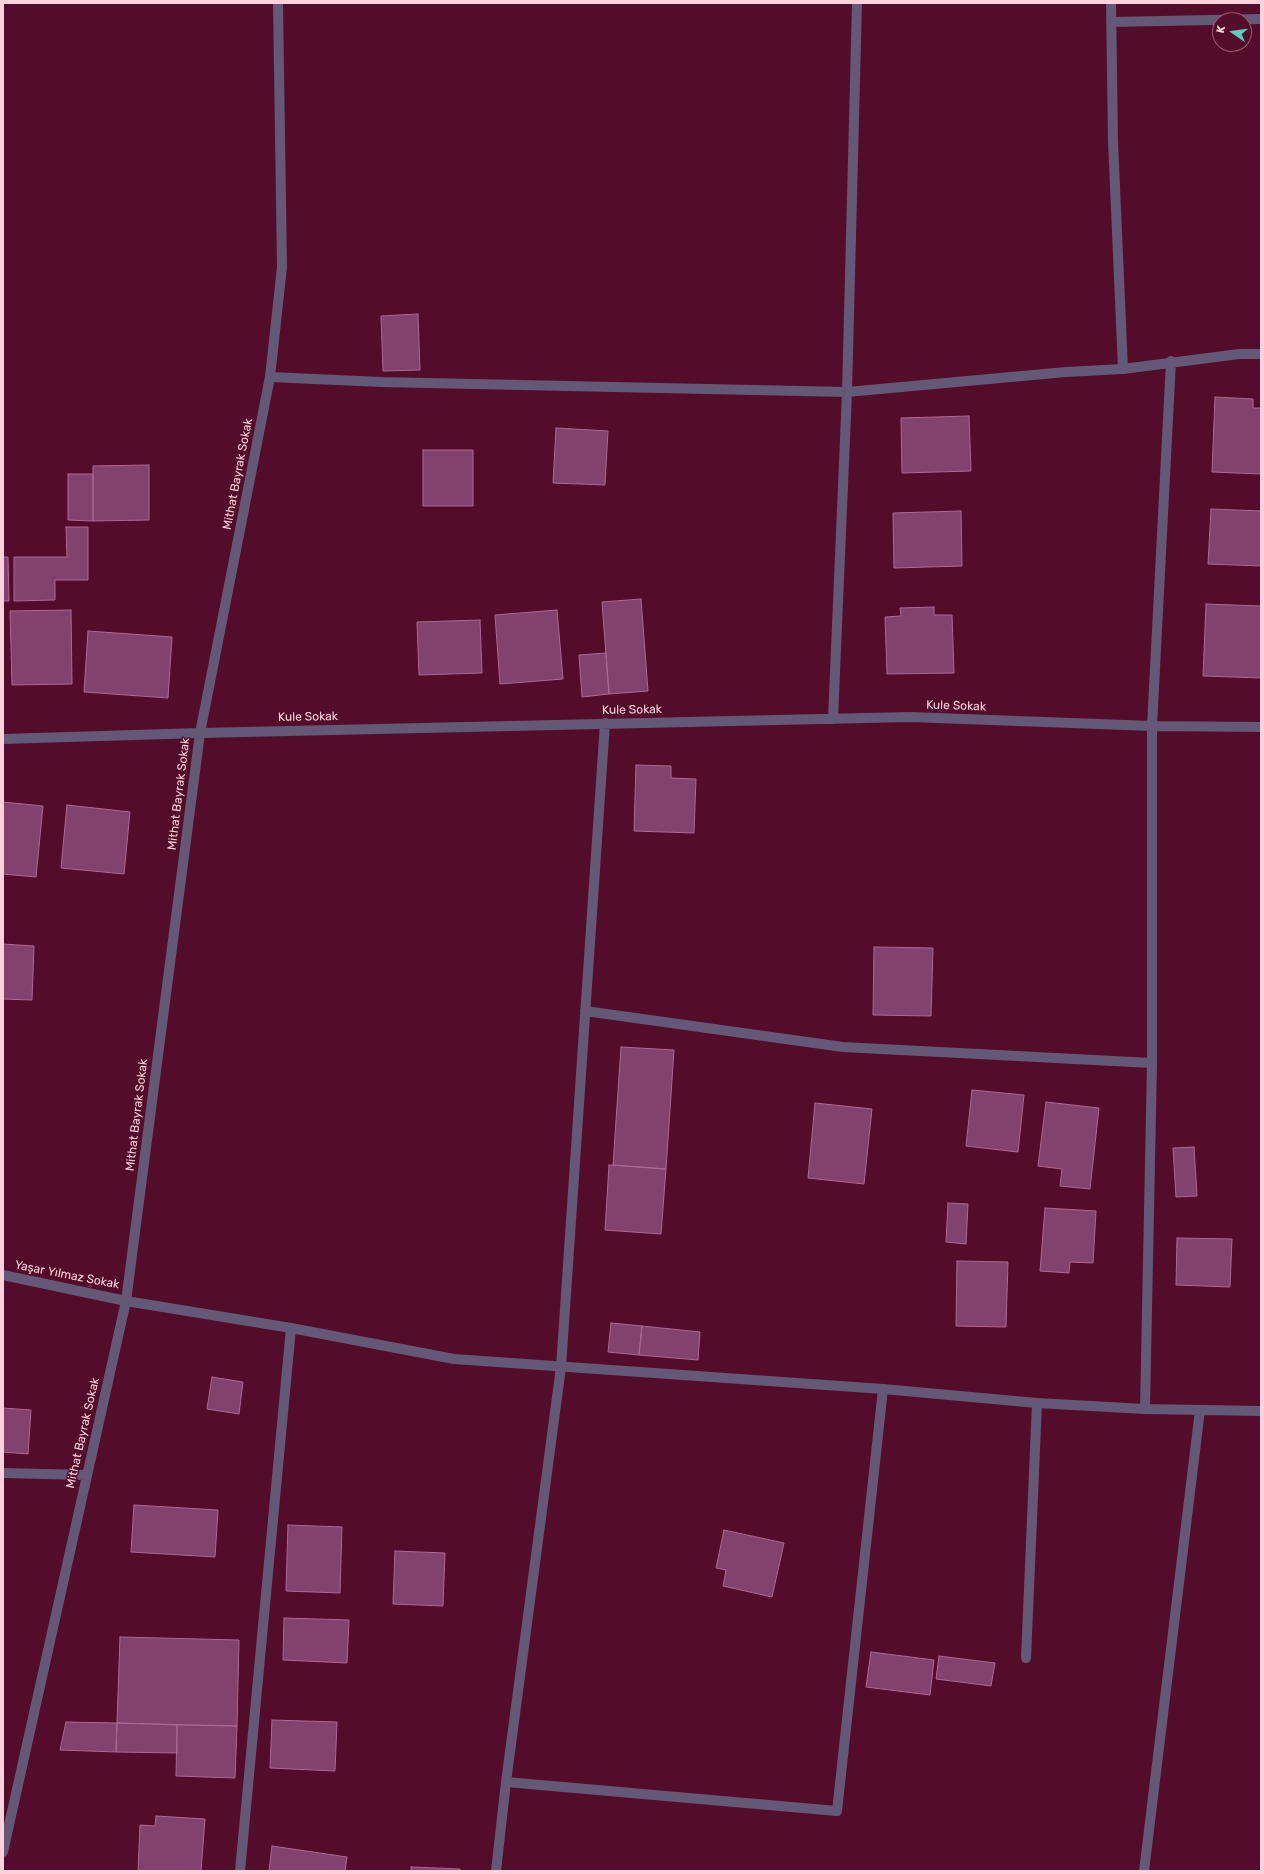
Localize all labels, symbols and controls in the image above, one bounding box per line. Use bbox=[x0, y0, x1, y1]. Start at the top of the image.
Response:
north arrow bbox=[1212, 12, 1252, 52]
text: K bbox=[1214, 24, 1228, 34]
street label: Mithat Bayrak Sokak bbox=[220, 417, 256, 531]
street label: Kule Sokak bbox=[926, 698, 986, 714]
street label: Kule Sokak bbox=[602, 702, 662, 718]
street label: Kule Sokak bbox=[278, 709, 338, 725]
street label: Mithat Bayrak Sokak bbox=[165, 737, 193, 851]
street label: Mithat Bayrak Sokak bbox=[123, 1058, 151, 1172]
street label: Yaşar Yılmaz Sokak bbox=[13, 1258, 121, 1292]
street label: Mithat Bayrak Sokak bbox=[63, 1376, 103, 1490]

